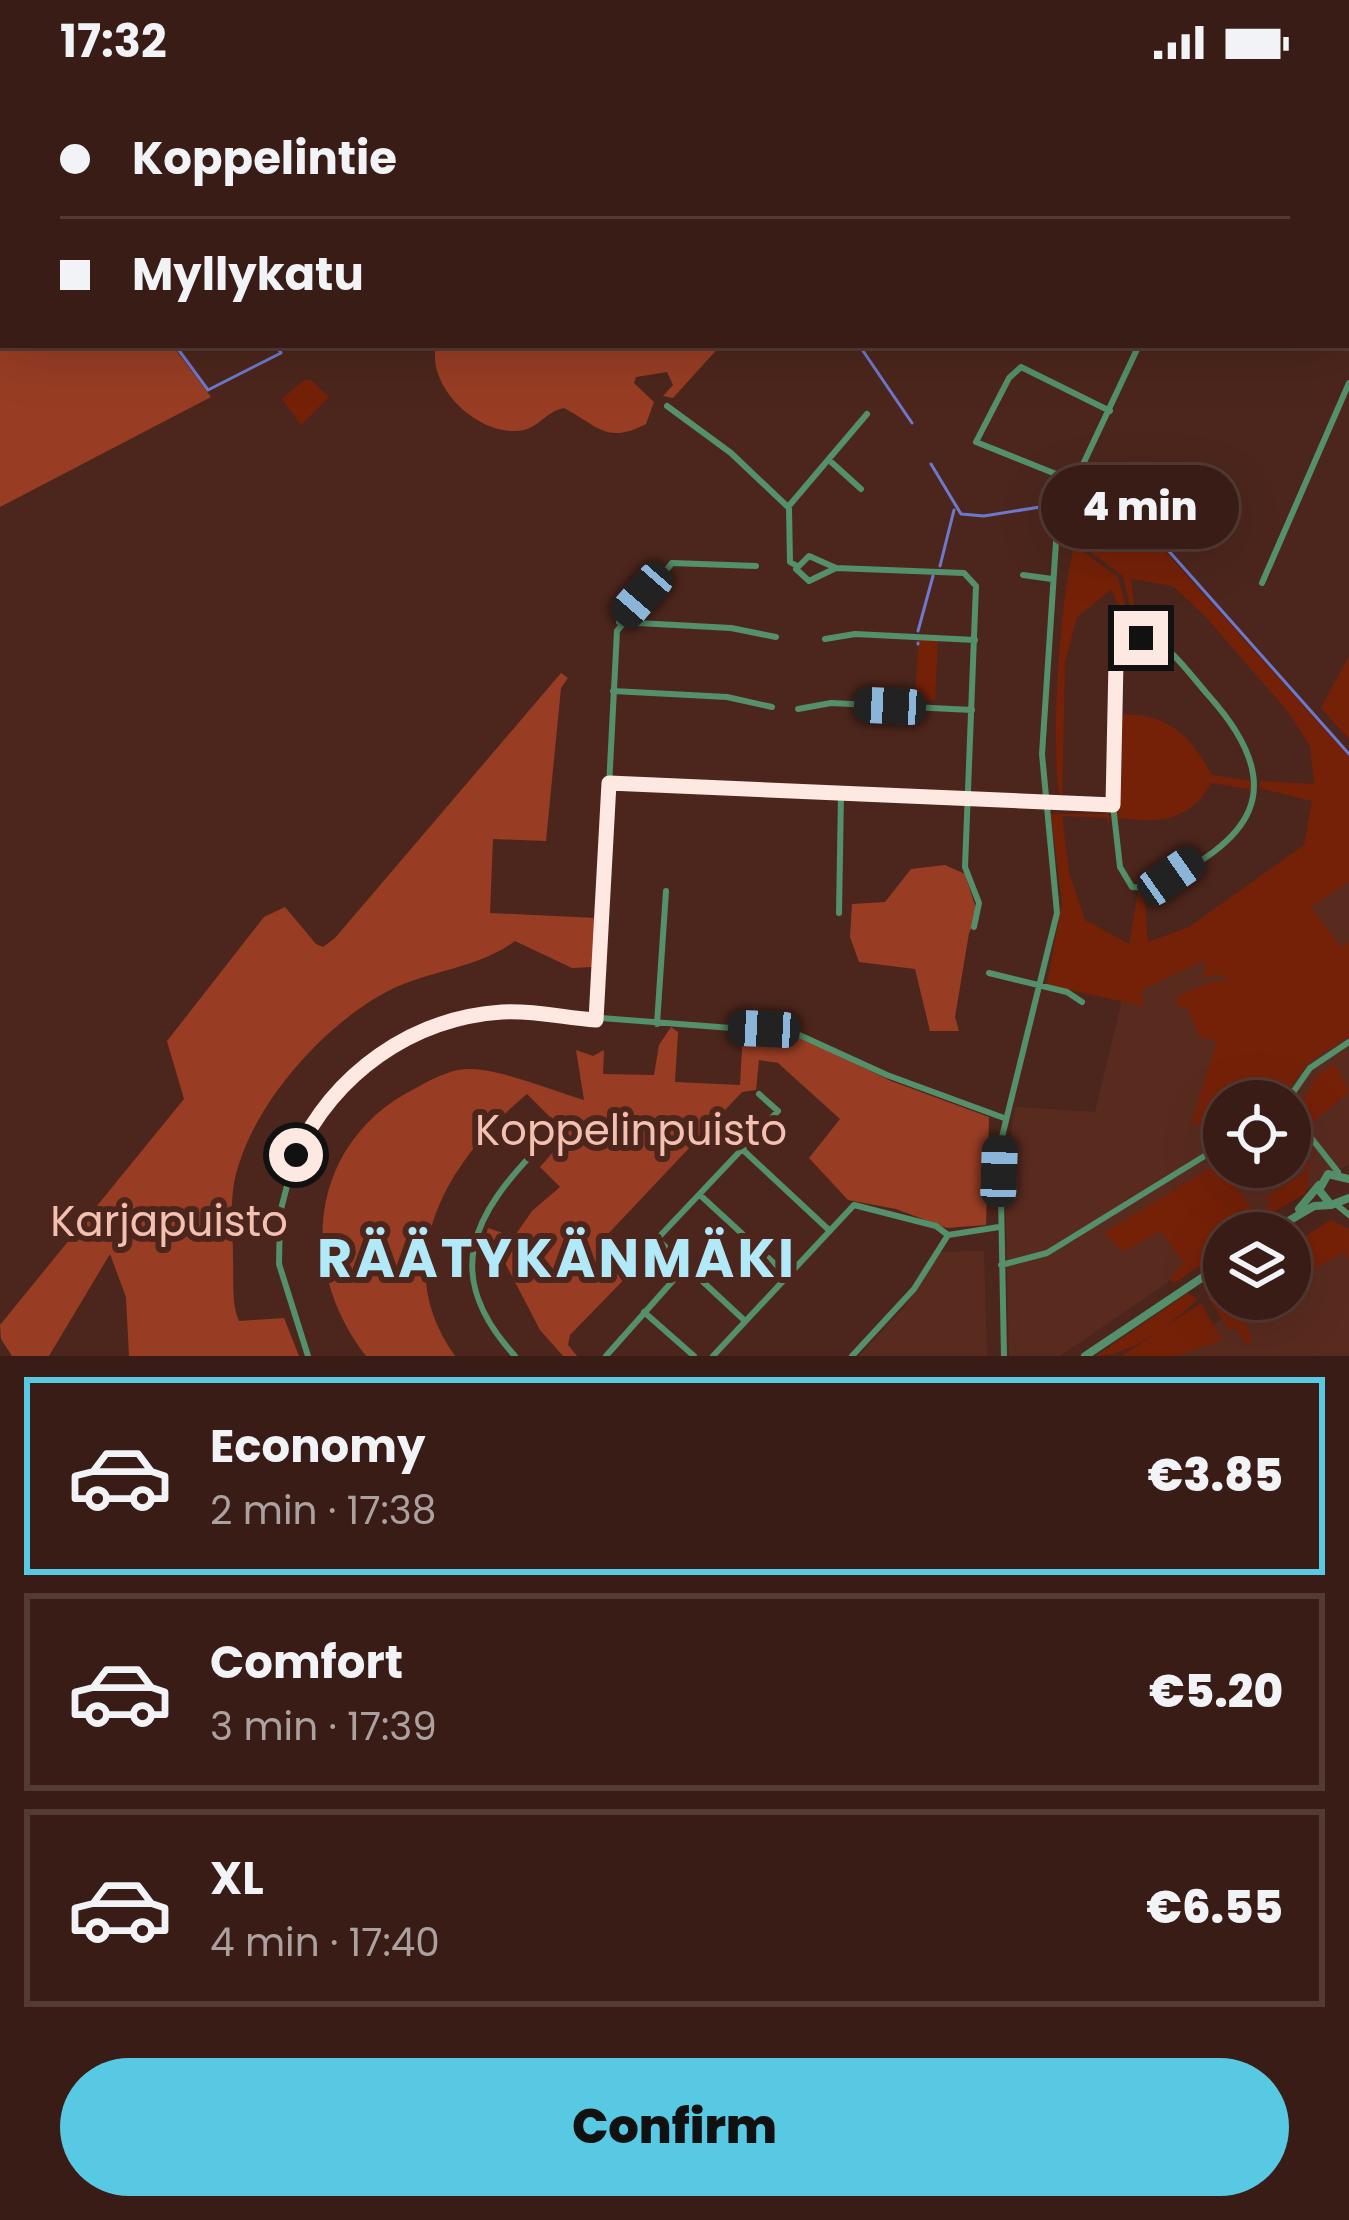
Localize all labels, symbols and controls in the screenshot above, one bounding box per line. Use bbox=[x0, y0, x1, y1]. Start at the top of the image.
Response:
text: 17:32 bbox=[60, 10, 167, 73]
text: Koppelintie bbox=[132, 127, 397, 190]
text: Myllykatu bbox=[132, 243, 364, 306]
callout: 4 min bbox=[1042, 464, 1240, 548]
text: 4 min bbox=[1083, 479, 1197, 534]
car bbox=[605, 556, 679, 634]
route end bbox=[1114, 611, 1168, 665]
car bbox=[853, 686, 927, 726]
car bbox=[1131, 841, 1211, 911]
car bbox=[727, 1009, 801, 1049]
map controls bbox=[1203, 1080, 1311, 1320]
button: locate bbox=[1203, 1080, 1311, 1188]
park label: Koppelinpuisto bbox=[475, 1101, 787, 1160]
route start bbox=[269, 1128, 323, 1182]
car bbox=[980, 1134, 1018, 1208]
park label: Karjapuisto bbox=[50, 1192, 288, 1251]
button: layers bbox=[1203, 1212, 1311, 1320]
district label: RÄÄTYKÄNMÄKI bbox=[317, 1220, 797, 1296]
text: Economy bbox=[210, 1415, 425, 1478]
icon: car bbox=[66, 1422, 174, 1530]
text: €3.85 bbox=[1147, 1444, 1283, 1507]
text: 2 min · 17:38 bbox=[210, 1483, 436, 1538]
text: Comfort bbox=[210, 1631, 403, 1694]
icon: car bbox=[66, 1638, 174, 1746]
text: €5.20 bbox=[1149, 1660, 1283, 1723]
text: 3 min · 17:39 bbox=[210, 1699, 437, 1754]
text: XL bbox=[210, 1847, 264, 1910]
icon: car bbox=[66, 1854, 174, 1962]
text: €6.55 bbox=[1146, 1876, 1283, 1939]
text: 4 min · 17:40 bbox=[210, 1915, 440, 1970]
button: Confirm bbox=[60, 2058, 1289, 2196]

